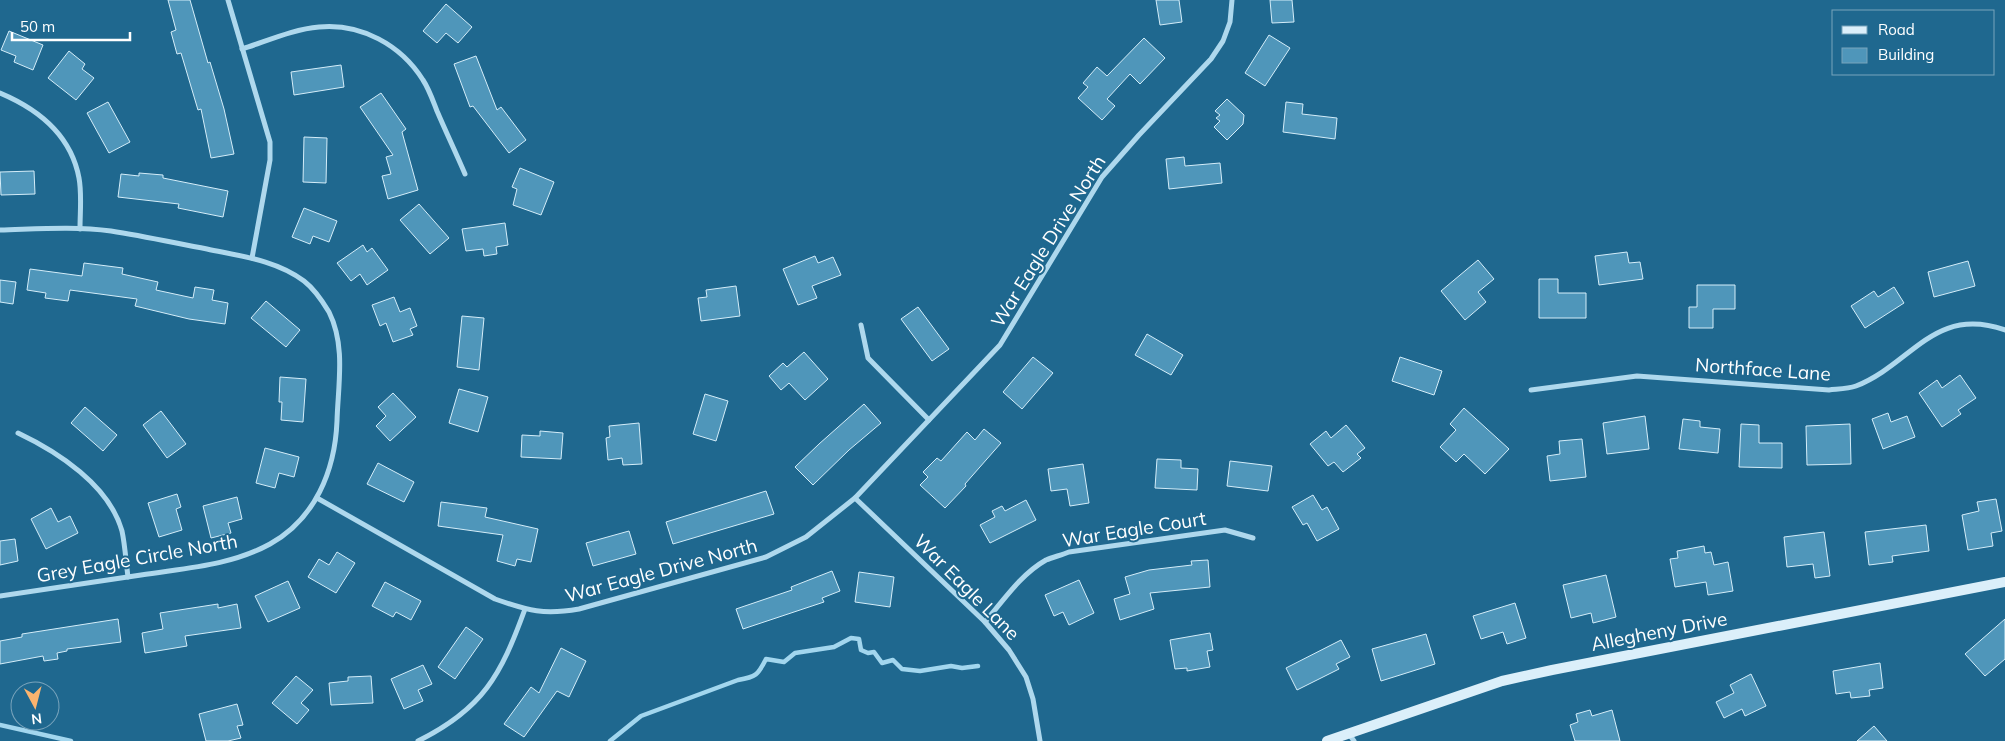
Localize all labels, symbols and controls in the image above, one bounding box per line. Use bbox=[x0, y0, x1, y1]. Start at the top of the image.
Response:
scale bar bbox=[12, 10, 130, 42]
legend bbox=[1832, 10, 1995, 75]
text: 50 m bbox=[20, 17, 55, 36]
text: Road bbox=[1878, 20, 1915, 39]
text: Building bbox=[1878, 45, 1934, 64]
street label: War Eagle Drive North bbox=[985, 151, 1111, 331]
street label: Northface Lane bbox=[1694, 352, 1832, 386]
street label: War Eagle Court bbox=[1060, 506, 1208, 552]
street label: Grey Eagle Circle North bbox=[35, 529, 239, 587]
street label: War Eagle Lane bbox=[909, 529, 1025, 645]
street label: War Eagle Drive North bbox=[562, 533, 760, 607]
street label: Allegheny Drive bbox=[1589, 606, 1729, 656]
north arrow bbox=[10, 681, 60, 731]
text: N bbox=[30, 709, 43, 728]

